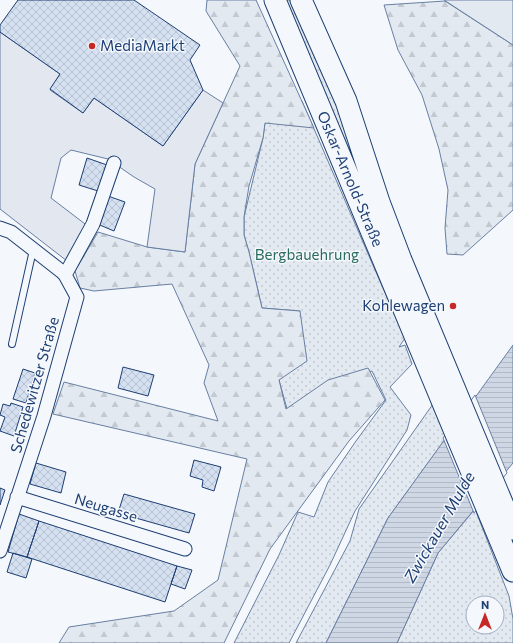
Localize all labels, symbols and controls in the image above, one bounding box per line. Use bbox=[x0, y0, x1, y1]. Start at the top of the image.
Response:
place label: MediaMarkt bbox=[100, 36, 185, 54]
marker: MediaMarkt bbox=[87, 41, 97, 51]
street label: Oskar-Arnold-Straße bbox=[314, 108, 388, 249]
park label: Bergbauehrung bbox=[255, 245, 359, 263]
place label: Kohlewagen bbox=[362, 296, 445, 314]
marker: Kohlewagen bbox=[448, 301, 458, 311]
street label: Schedewitzer Straße bbox=[6, 314, 62, 455]
water label: Zwickauer Mulde bbox=[399, 468, 478, 586]
street label: Neugasse bbox=[73, 489, 140, 525]
north arrow bbox=[465, 595, 505, 635]
text: N bbox=[481, 598, 489, 611]

